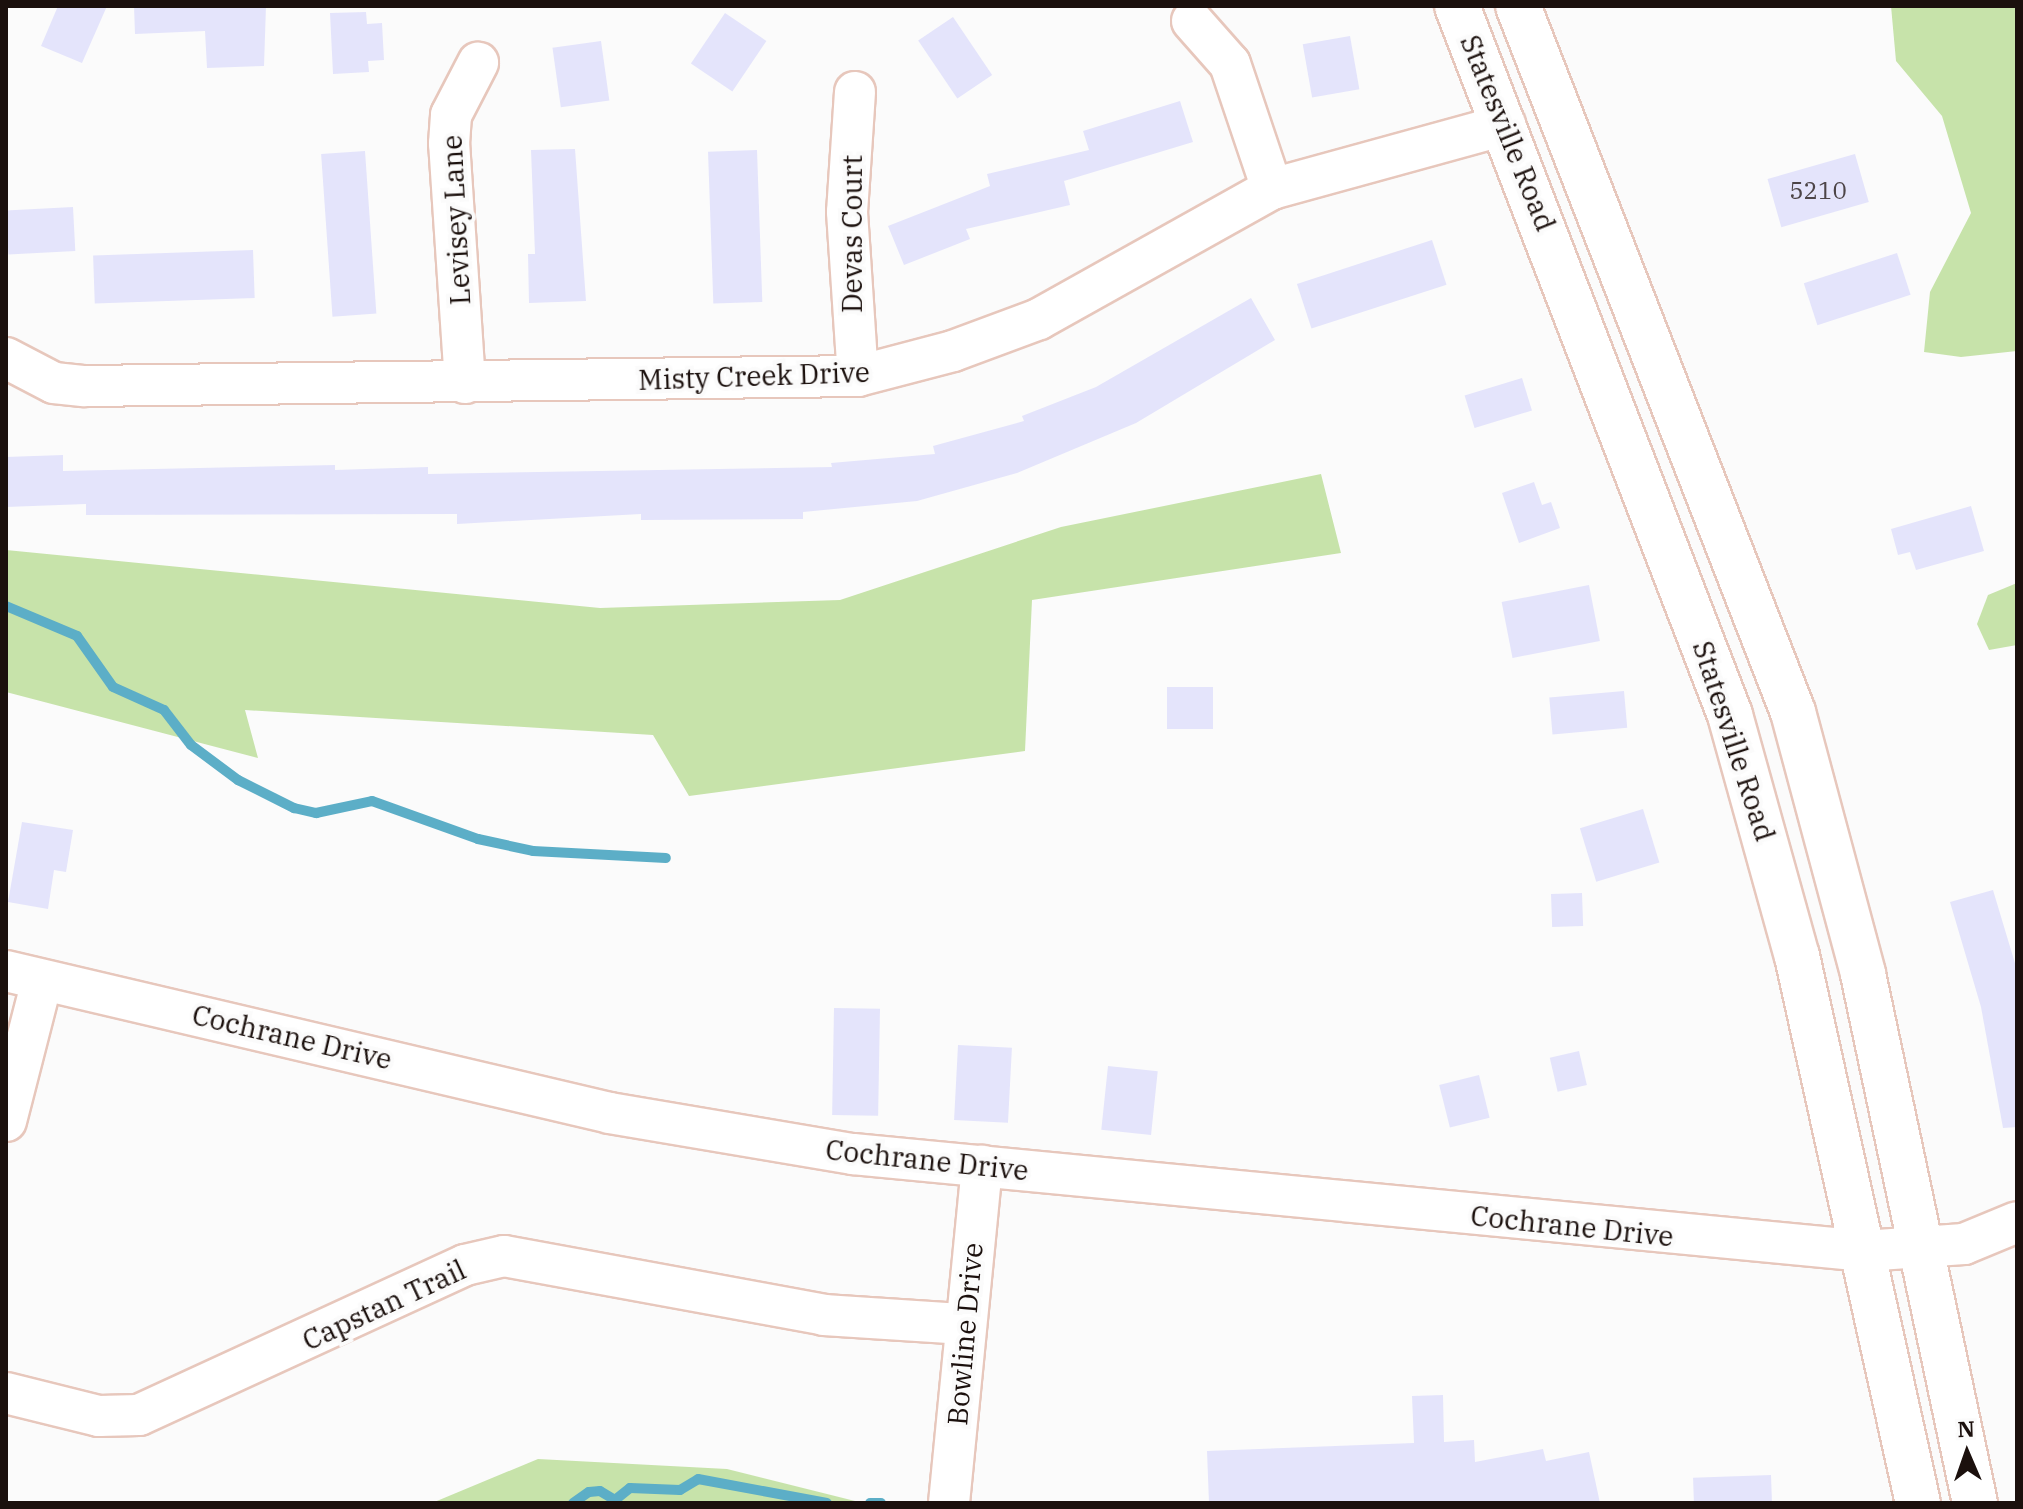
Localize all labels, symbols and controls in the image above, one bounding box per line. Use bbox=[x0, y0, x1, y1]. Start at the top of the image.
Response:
street label: Statesville Road bbox=[1453, 30, 1563, 236]
street label: Levisey Lane bbox=[435, 134, 477, 306]
street label: Devas Court bbox=[835, 155, 869, 313]
house number: 5210 bbox=[1789, 177, 1847, 205]
street label: Misty Creek Drive bbox=[638, 355, 870, 397]
street label: Statesville Road bbox=[1686, 637, 1782, 845]
street label: Cochrane Drive bbox=[189, 998, 395, 1076]
street label: Cochrane Drive bbox=[824, 1133, 1030, 1187]
street label: Cochrane Drive bbox=[1469, 1199, 1675, 1253]
street label: Bowline Drive bbox=[940, 1241, 990, 1427]
street label: Capstan Trail bbox=[297, 1253, 471, 1357]
north arrow bbox=[1927, 1413, 2007, 1493]
text: N bbox=[1957, 1414, 1975, 1443]

